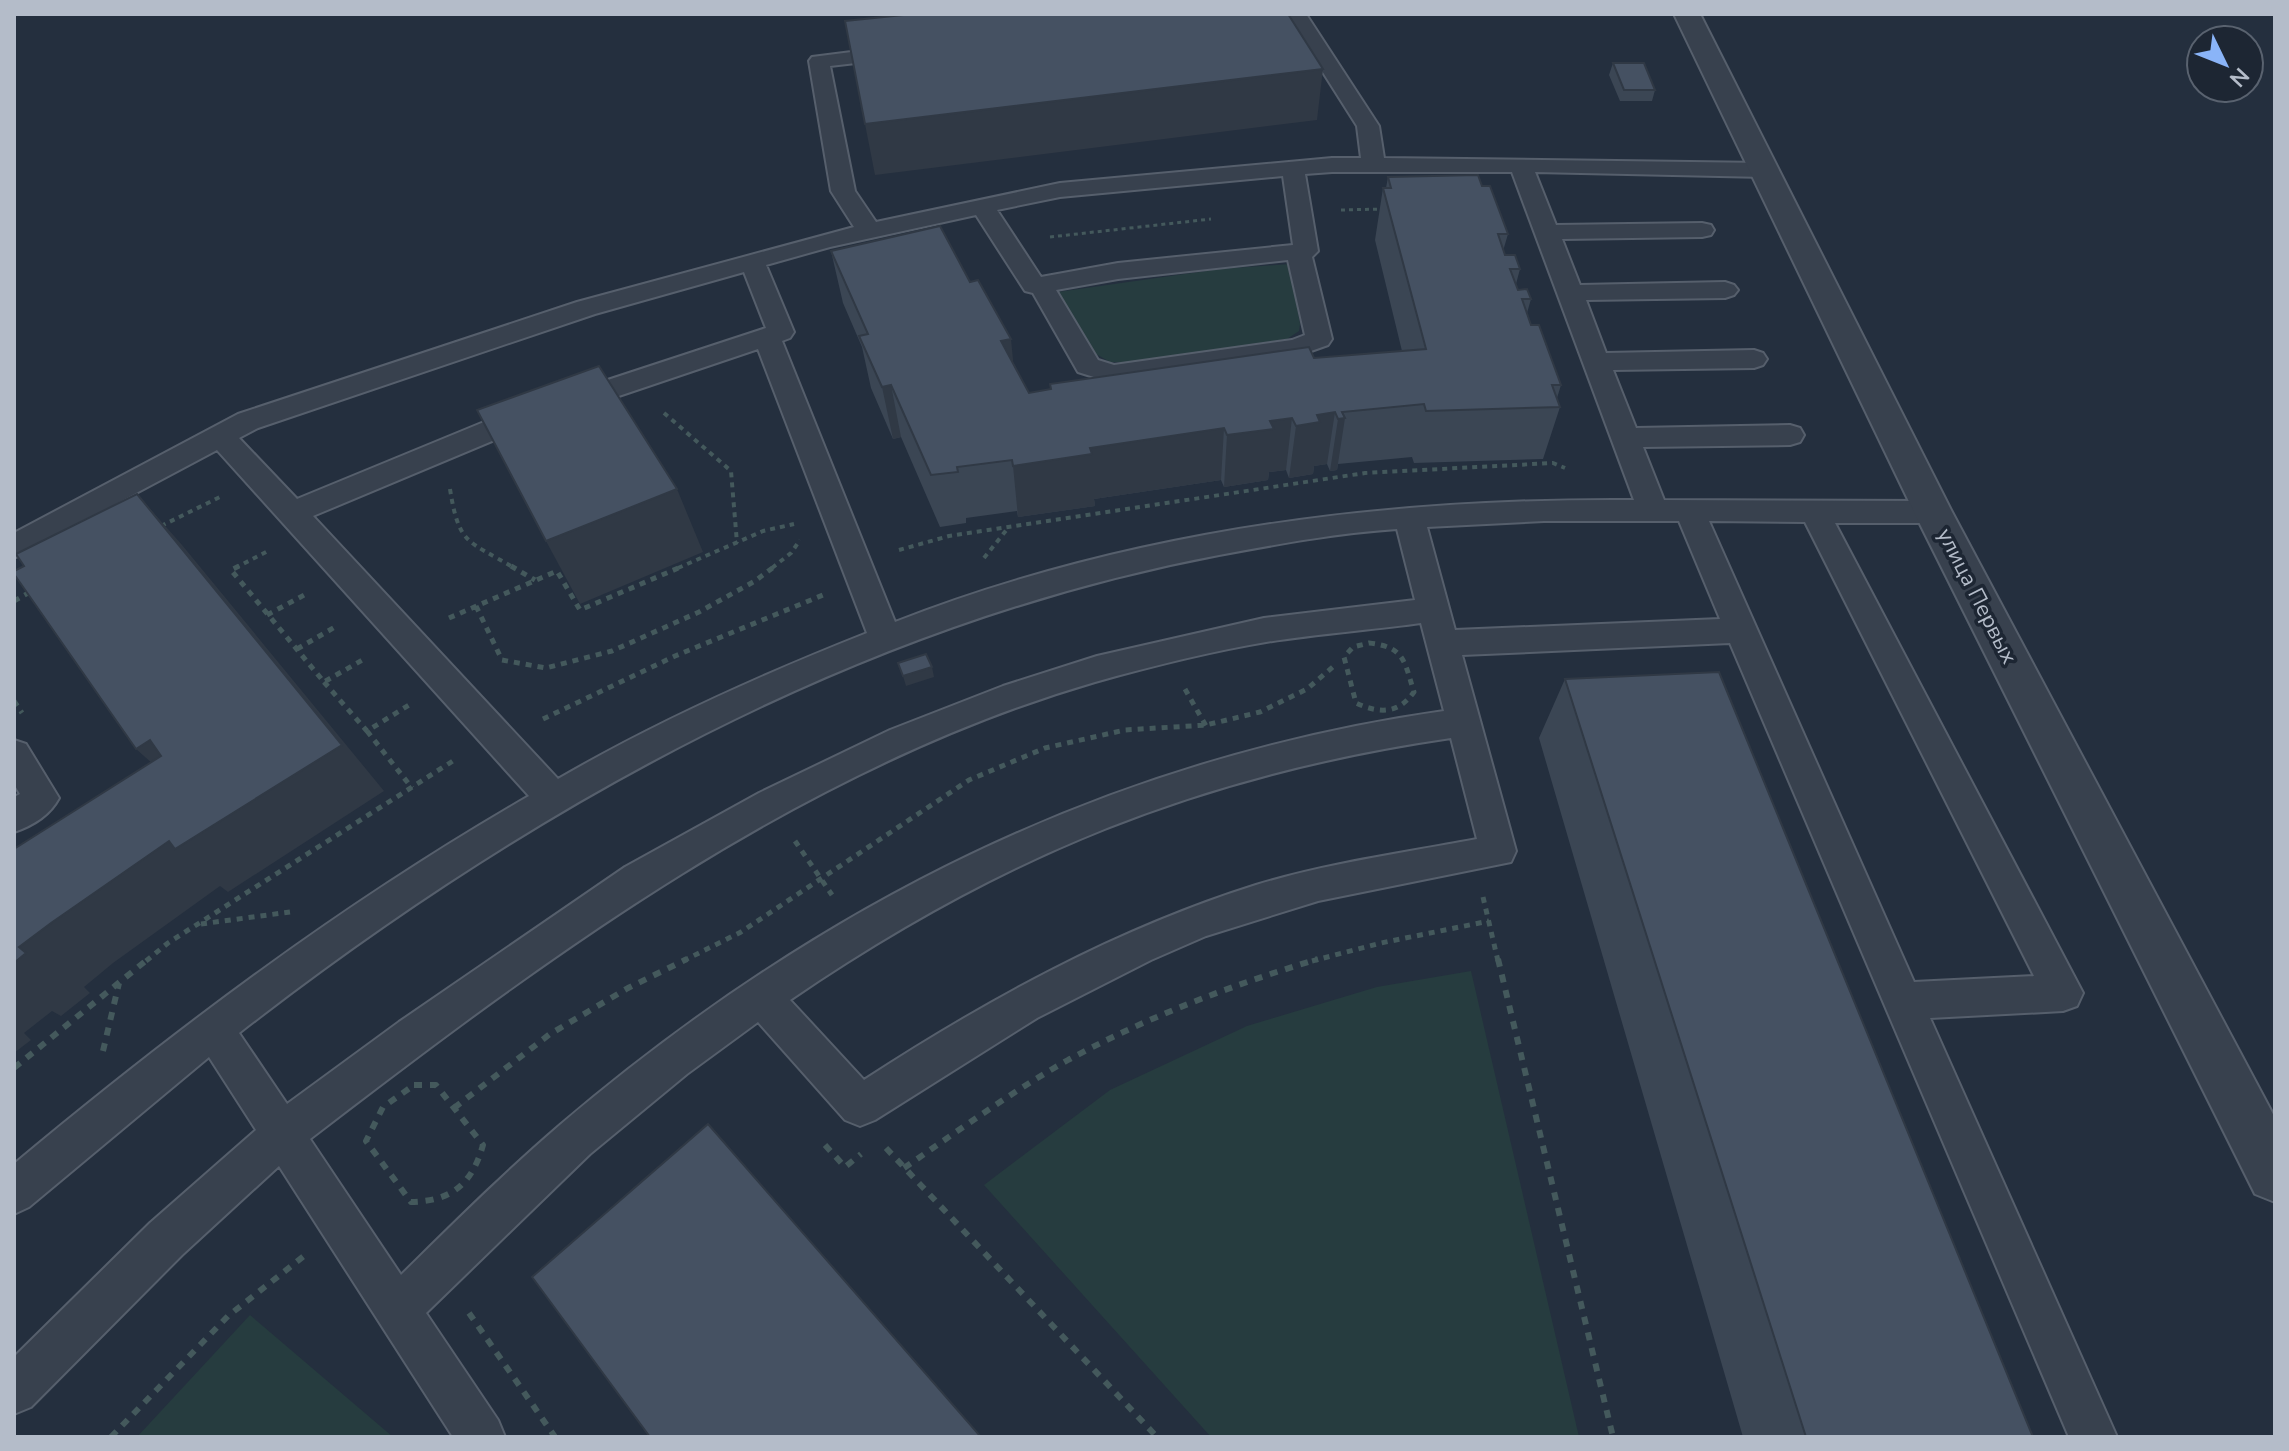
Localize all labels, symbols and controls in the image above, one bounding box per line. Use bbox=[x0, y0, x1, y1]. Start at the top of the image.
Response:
north arrow bbox=[2185, 24, 2265, 104]
text: N bbox=[2222, 61, 2255, 93]
street label: улица Первых bbox=[1930, 523, 2024, 669]

